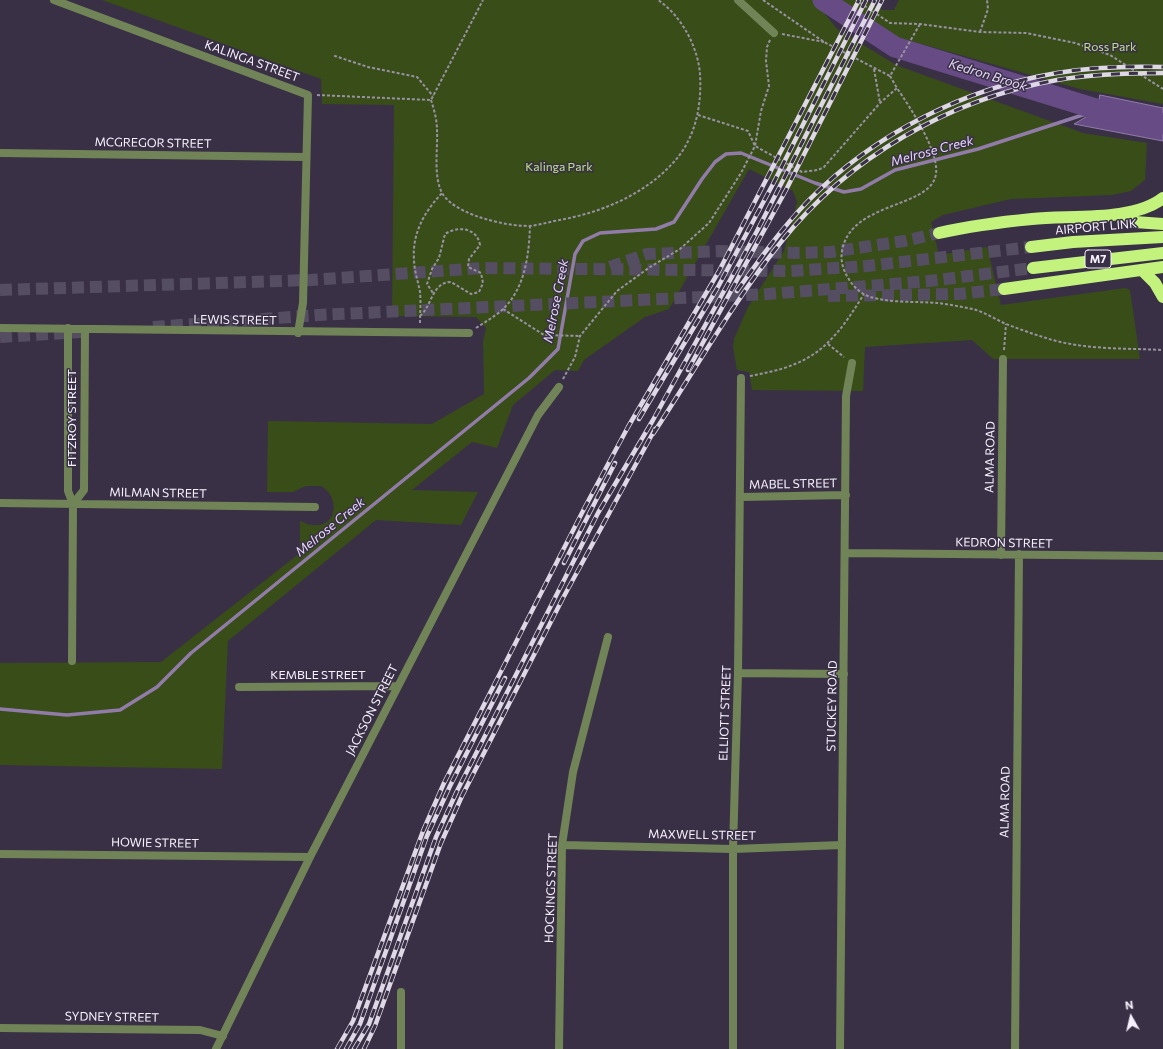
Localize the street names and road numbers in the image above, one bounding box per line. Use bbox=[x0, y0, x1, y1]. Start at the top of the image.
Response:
street label: KALINGA STREET bbox=[203, 37, 301, 85]
street label: MCGREGOR STREET bbox=[94, 135, 212, 151]
street label: AIRPORT LINK bbox=[1054, 216, 1138, 238]
road number: M7 bbox=[1085, 250, 1111, 268]
street label: LEWIS STREET bbox=[193, 312, 277, 328]
street label: FITZROY STREET bbox=[65, 369, 79, 467]
street label: ALMA ROAD bbox=[982, 421, 998, 493]
street label: MABEL STREET bbox=[749, 476, 837, 492]
street label: MILMAN STREET bbox=[109, 485, 207, 501]
street label: KEDRON STREET bbox=[955, 535, 1053, 551]
street label: STUCKEY ROAD bbox=[824, 660, 840, 752]
street label: JACKSON STREET bbox=[343, 662, 401, 758]
street label: ELLIOTT STREET bbox=[716, 665, 734, 761]
street label: KEMBLE STREET bbox=[270, 668, 366, 682]
street label: ALMA ROAD bbox=[997, 766, 1013, 838]
street label: MAXWELL STREET bbox=[648, 827, 756, 843]
street label: HOCKINGS STREET bbox=[542, 833, 560, 943]
street label: HOWIE STREET bbox=[111, 835, 199, 851]
street label: SYDNEY STREET bbox=[65, 1009, 159, 1025]

